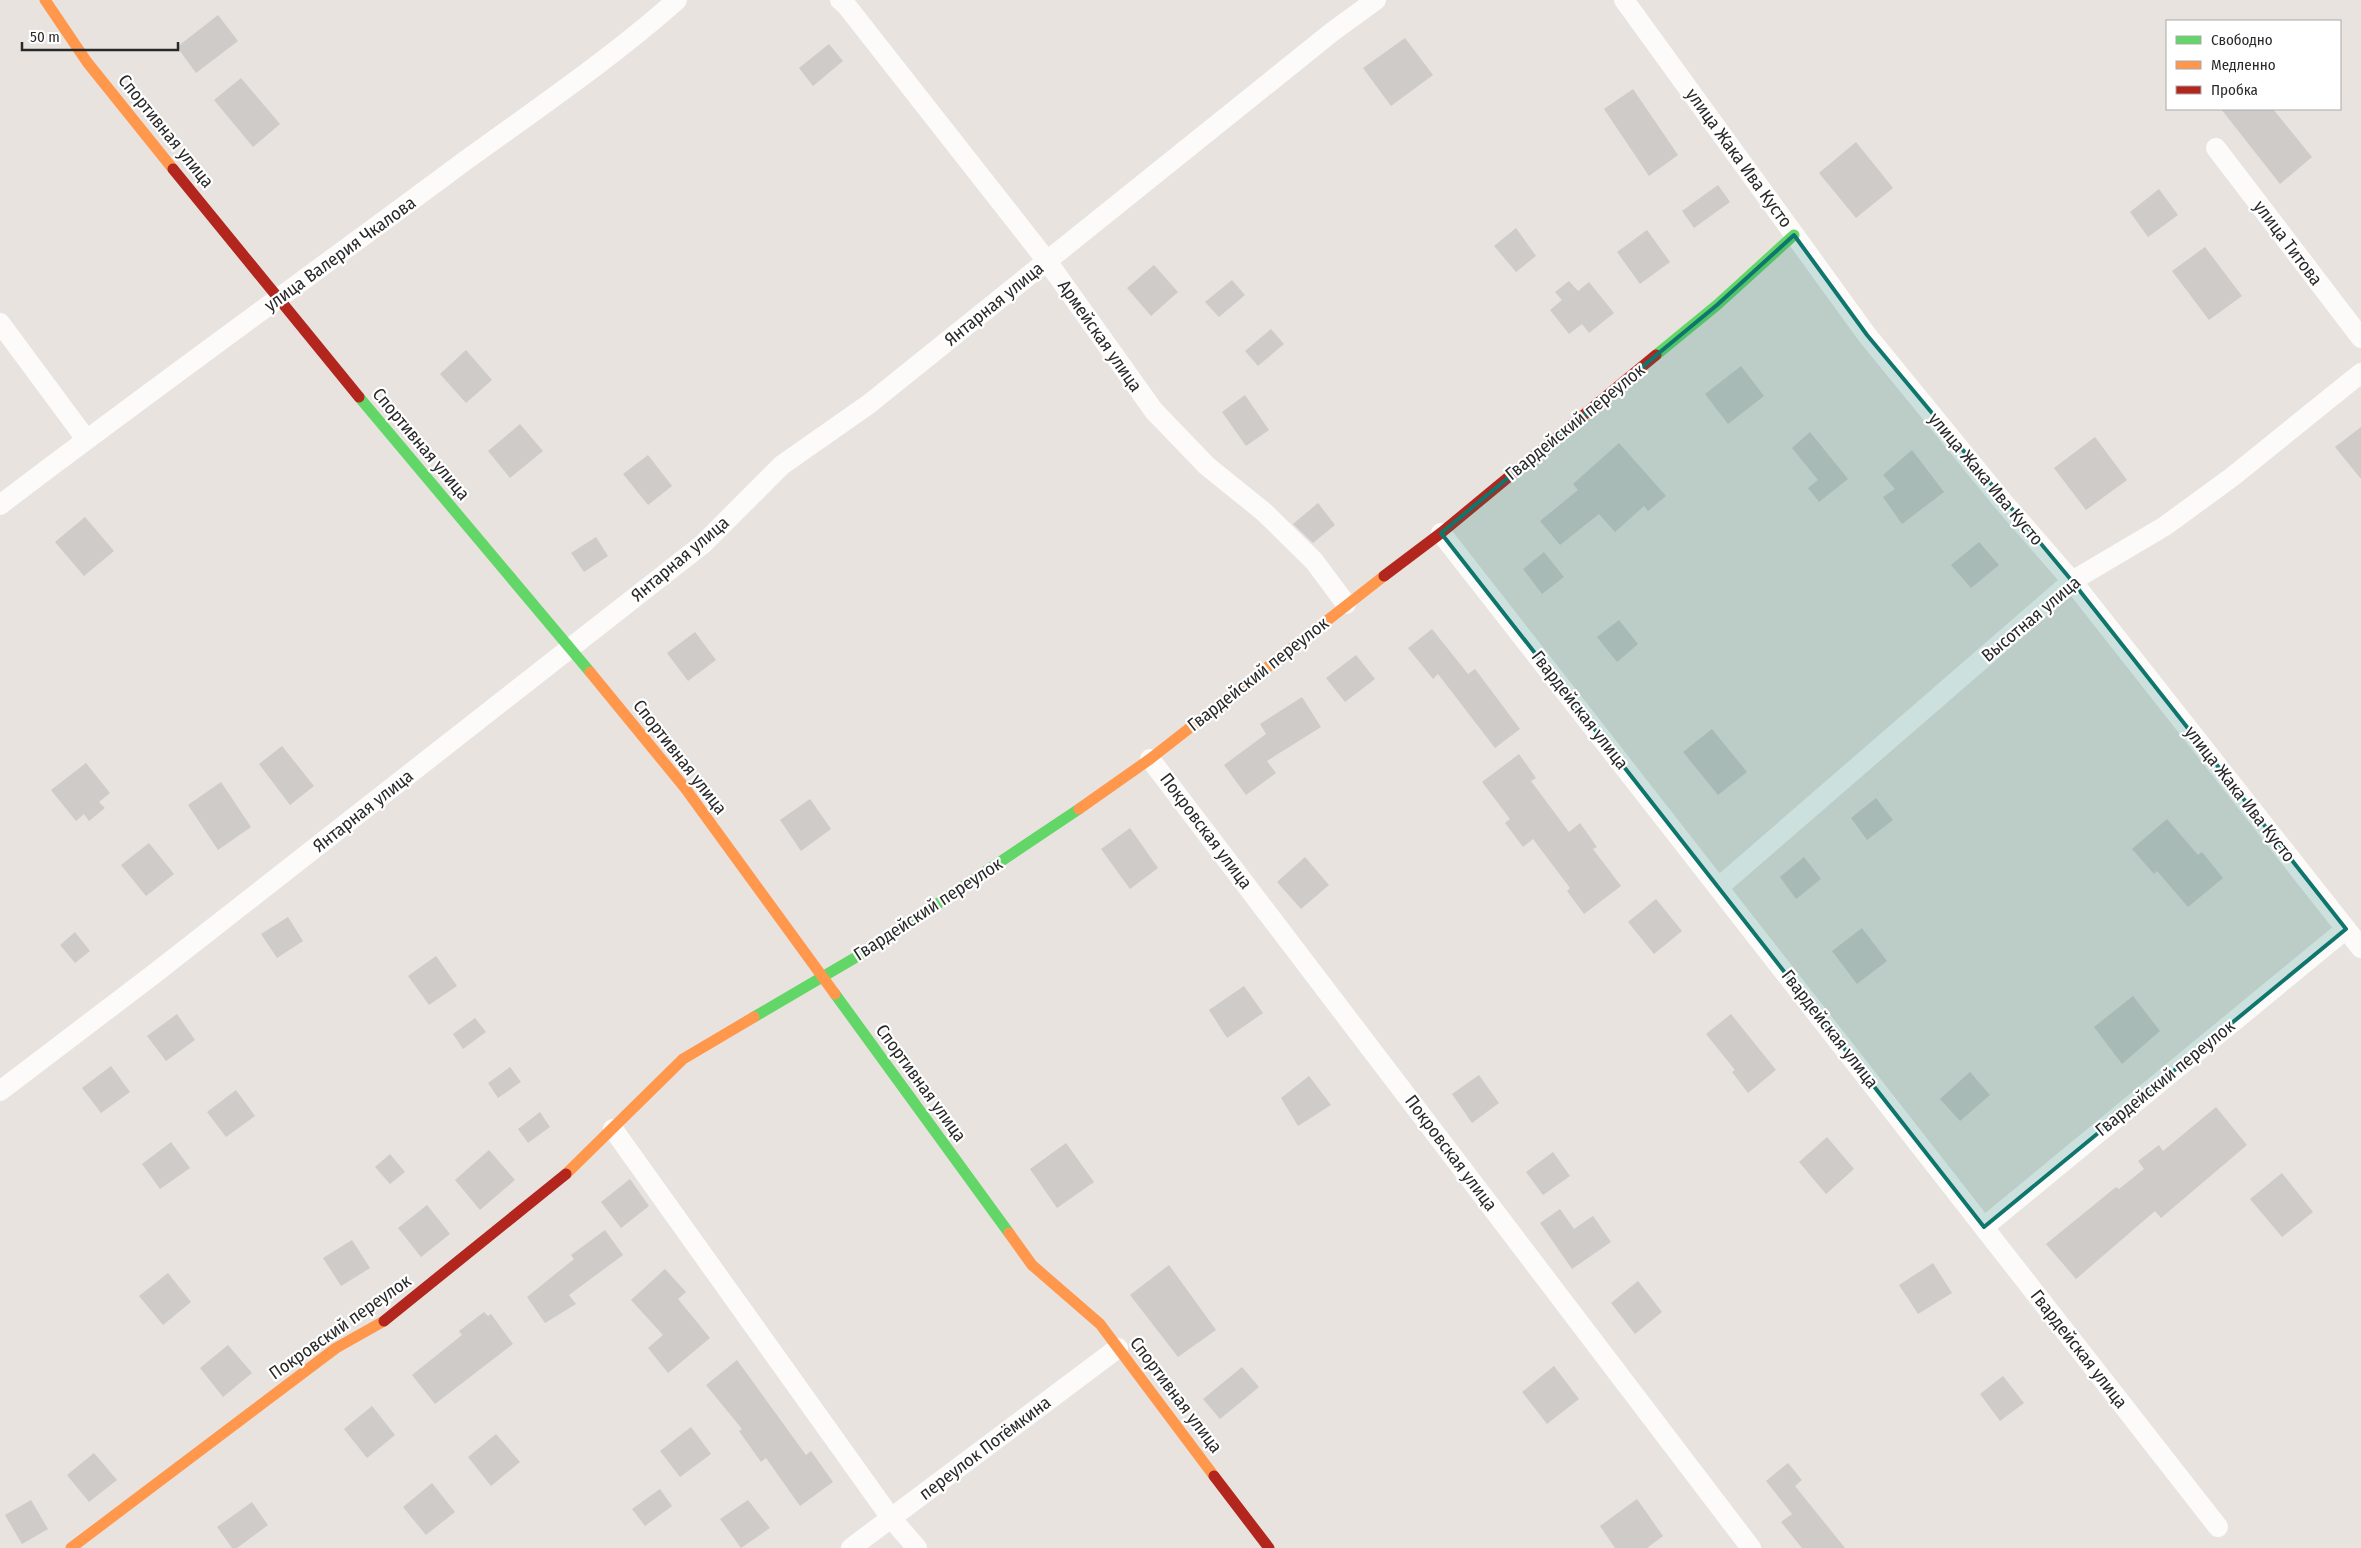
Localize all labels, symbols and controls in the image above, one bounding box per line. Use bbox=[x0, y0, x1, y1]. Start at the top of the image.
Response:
scale bar bbox=[22, 20, 179, 52]
legend bbox=[2166, 20, 2341, 110]
text: 50 m bbox=[30, 28, 60, 46]
text: Свободно bbox=[2211, 31, 2273, 49]
text: Медленно bbox=[2211, 56, 2276, 74]
street label: Спортивная улица bbox=[113, 70, 219, 192]
text: Пробка bbox=[2211, 81, 2258, 99]
street label: улица Жака Ива Кусто bbox=[1681, 84, 1797, 232]
street label: улица Валерия Чкалова bbox=[260, 192, 420, 316]
street label: улица Титова bbox=[2249, 196, 2327, 290]
street label: Янтарная улица bbox=[940, 257, 1048, 351]
street label: Армейская улица bbox=[1053, 276, 1147, 396]
street label: Гвардейский переулок bbox=[1501, 359, 1650, 485]
street label: Спортивная улица bbox=[368, 383, 474, 505]
street label: улица Жака Ива Кусто bbox=[1924, 408, 2048, 550]
street label: Янтарная улица bbox=[627, 512, 734, 606]
street label: Высотная улица bbox=[1977, 571, 2085, 667]
street label: Гвардейский переулок bbox=[1183, 612, 1333, 736]
street label: Гвардейская улица bbox=[1527, 646, 1633, 774]
street label: Спортивная улица bbox=[628, 695, 732, 819]
street label: улица Жака Ива Кусто bbox=[2180, 721, 2300, 867]
street label: Янтарная улица bbox=[308, 765, 418, 857]
street label: Покровская улица bbox=[1155, 769, 1257, 894]
street label: Гвардейский переулок bbox=[849, 852, 1007, 965]
street label: Гвардейская улица bbox=[1777, 965, 1883, 1093]
street label: Гвардейский переулок bbox=[2091, 1015, 2240, 1141]
street label: Спортивная улица bbox=[871, 1020, 971, 1146]
street label: Покровская улица bbox=[1400, 1091, 1502, 1216]
street label: Покровский переулок bbox=[265, 1269, 416, 1384]
street label: Гвардейская улица bbox=[2026, 1285, 2132, 1413]
street label: Спортивная улица bbox=[1125, 1333, 1227, 1458]
street label: переулок Потёмкина bbox=[915, 1391, 1055, 1505]

